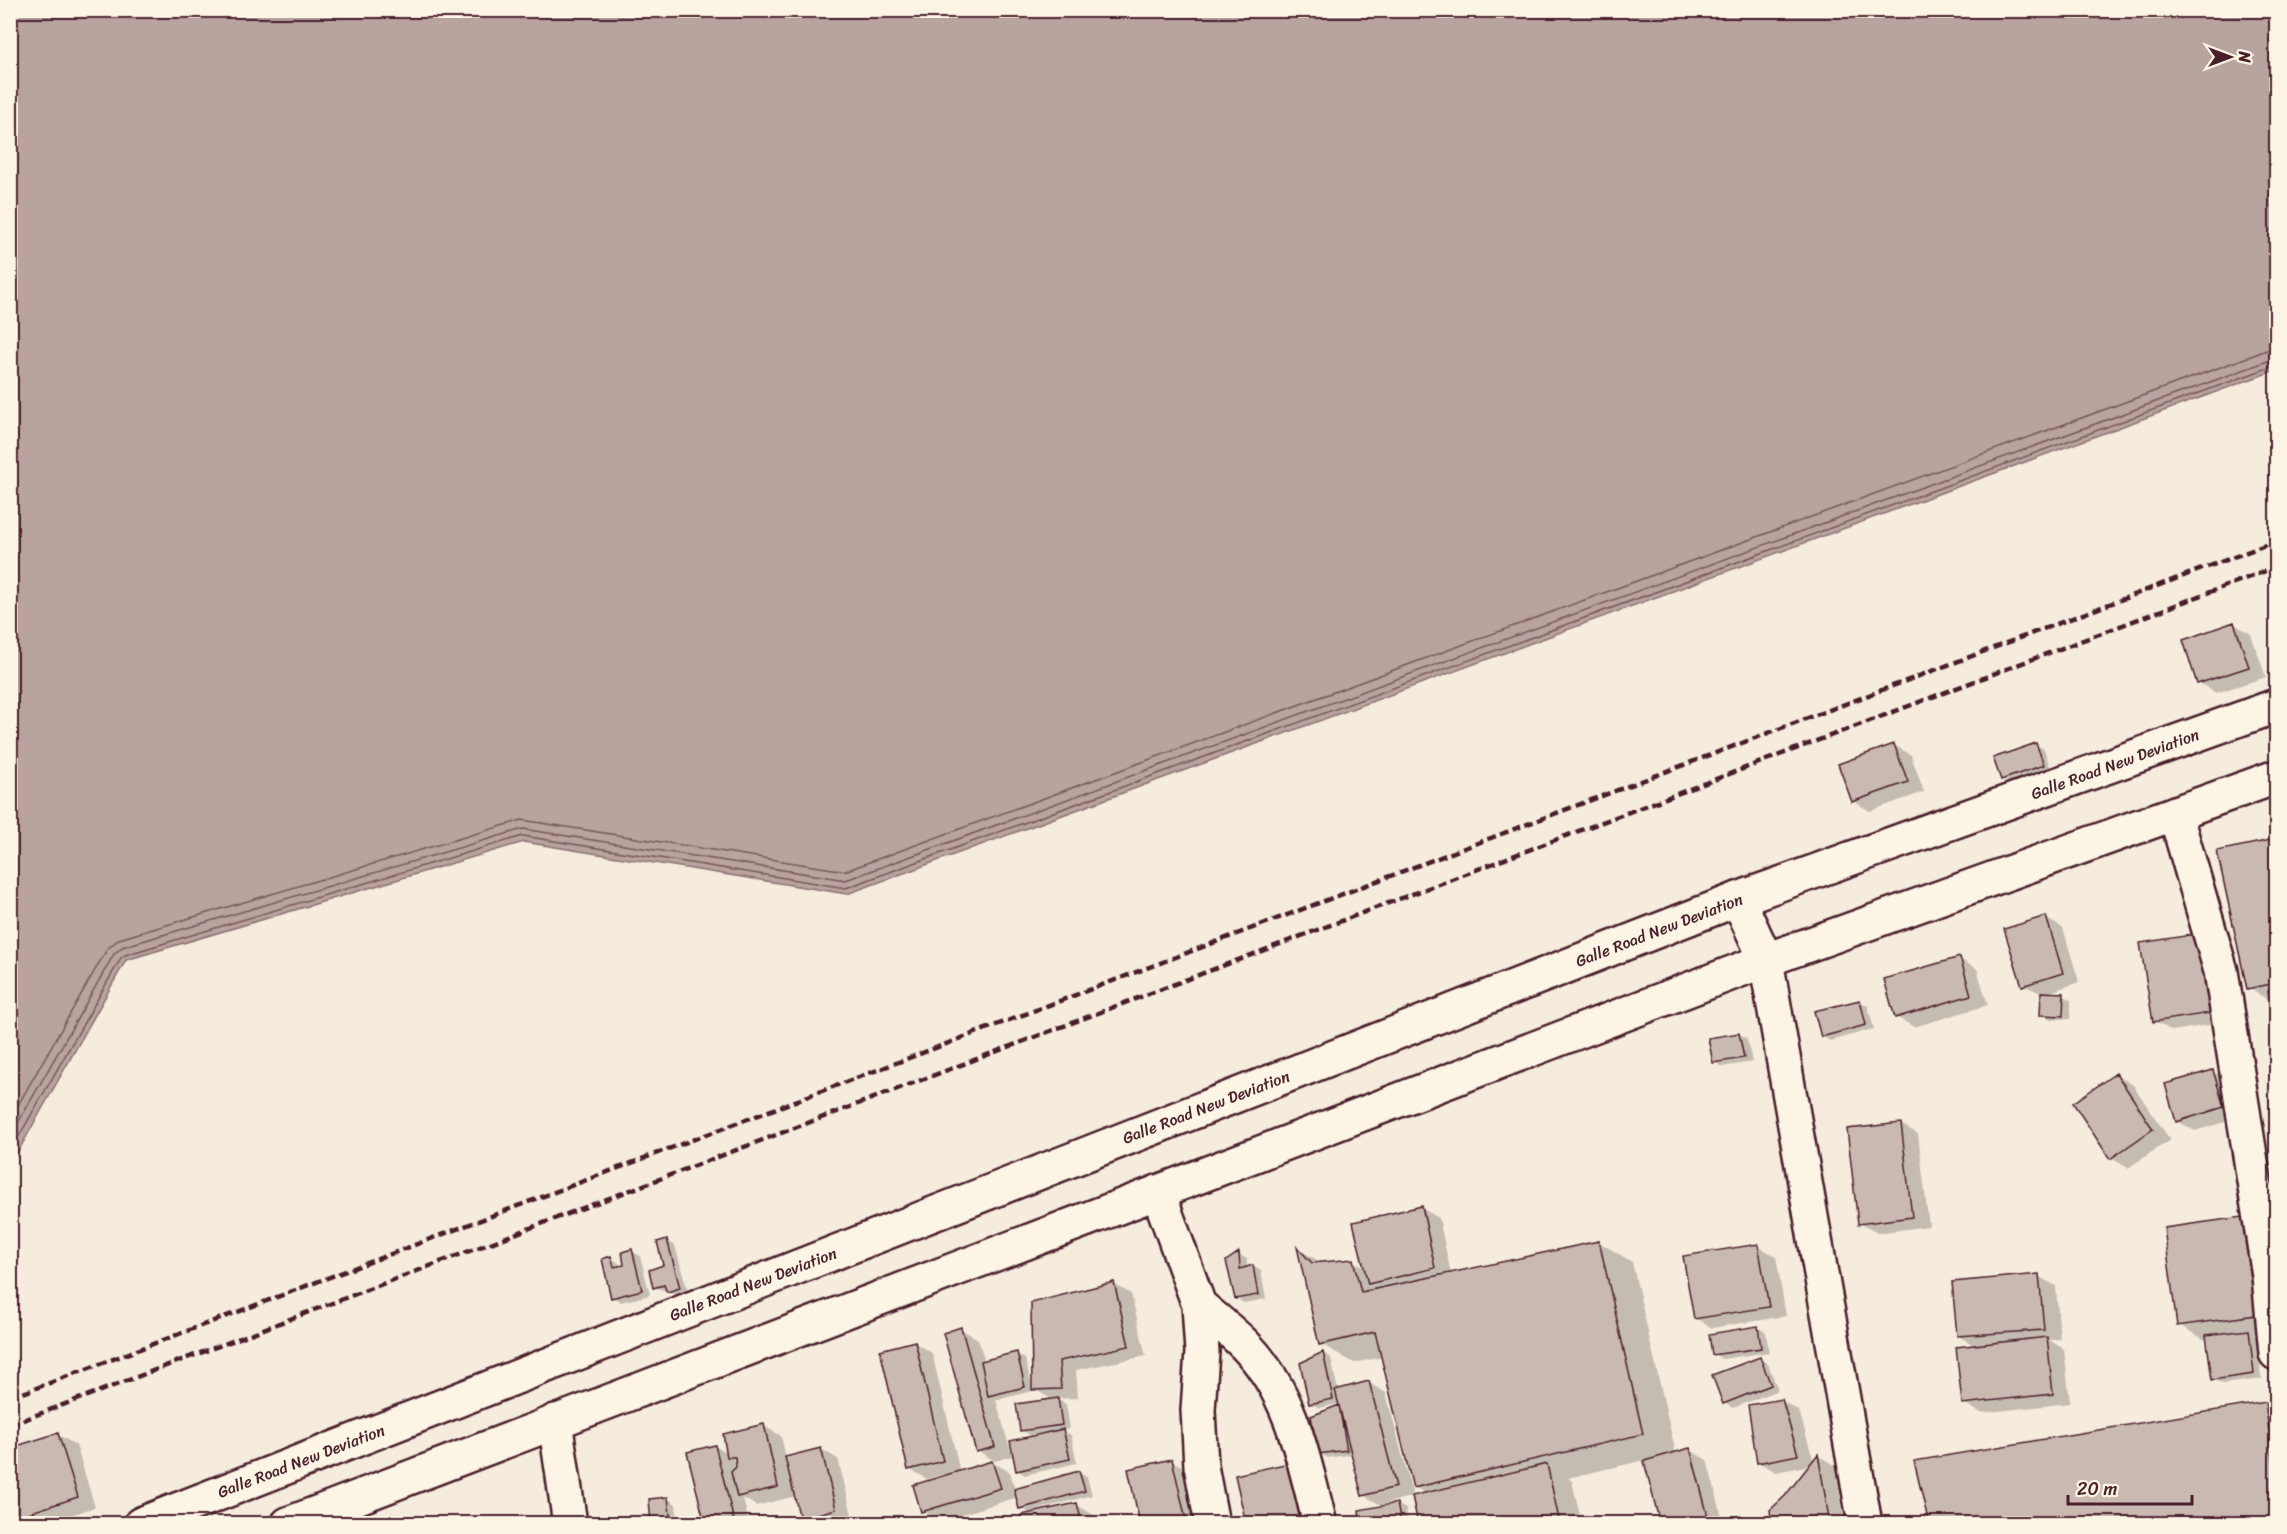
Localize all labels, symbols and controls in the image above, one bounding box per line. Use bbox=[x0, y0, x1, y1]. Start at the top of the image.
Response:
north arrow bbox=[2200, 27, 2260, 87]
text: N bbox=[2230, 50, 2259, 63]
street label: Galle Road New Deviation bbox=[2027, 720, 2204, 808]
street label: Galle Road New Deviation bbox=[1571, 885, 1747, 975]
street label: Galle Road New Deviation bbox=[1118, 1062, 1294, 1152]
street label: Galle Road New Deviation bbox=[665, 1239, 841, 1329]
street label: Galle Road New Deviation bbox=[213, 1416, 389, 1506]
scale bar bbox=[2068, 1468, 2192, 1506]
text: 20 m bbox=[2077, 1473, 2117, 1505]

